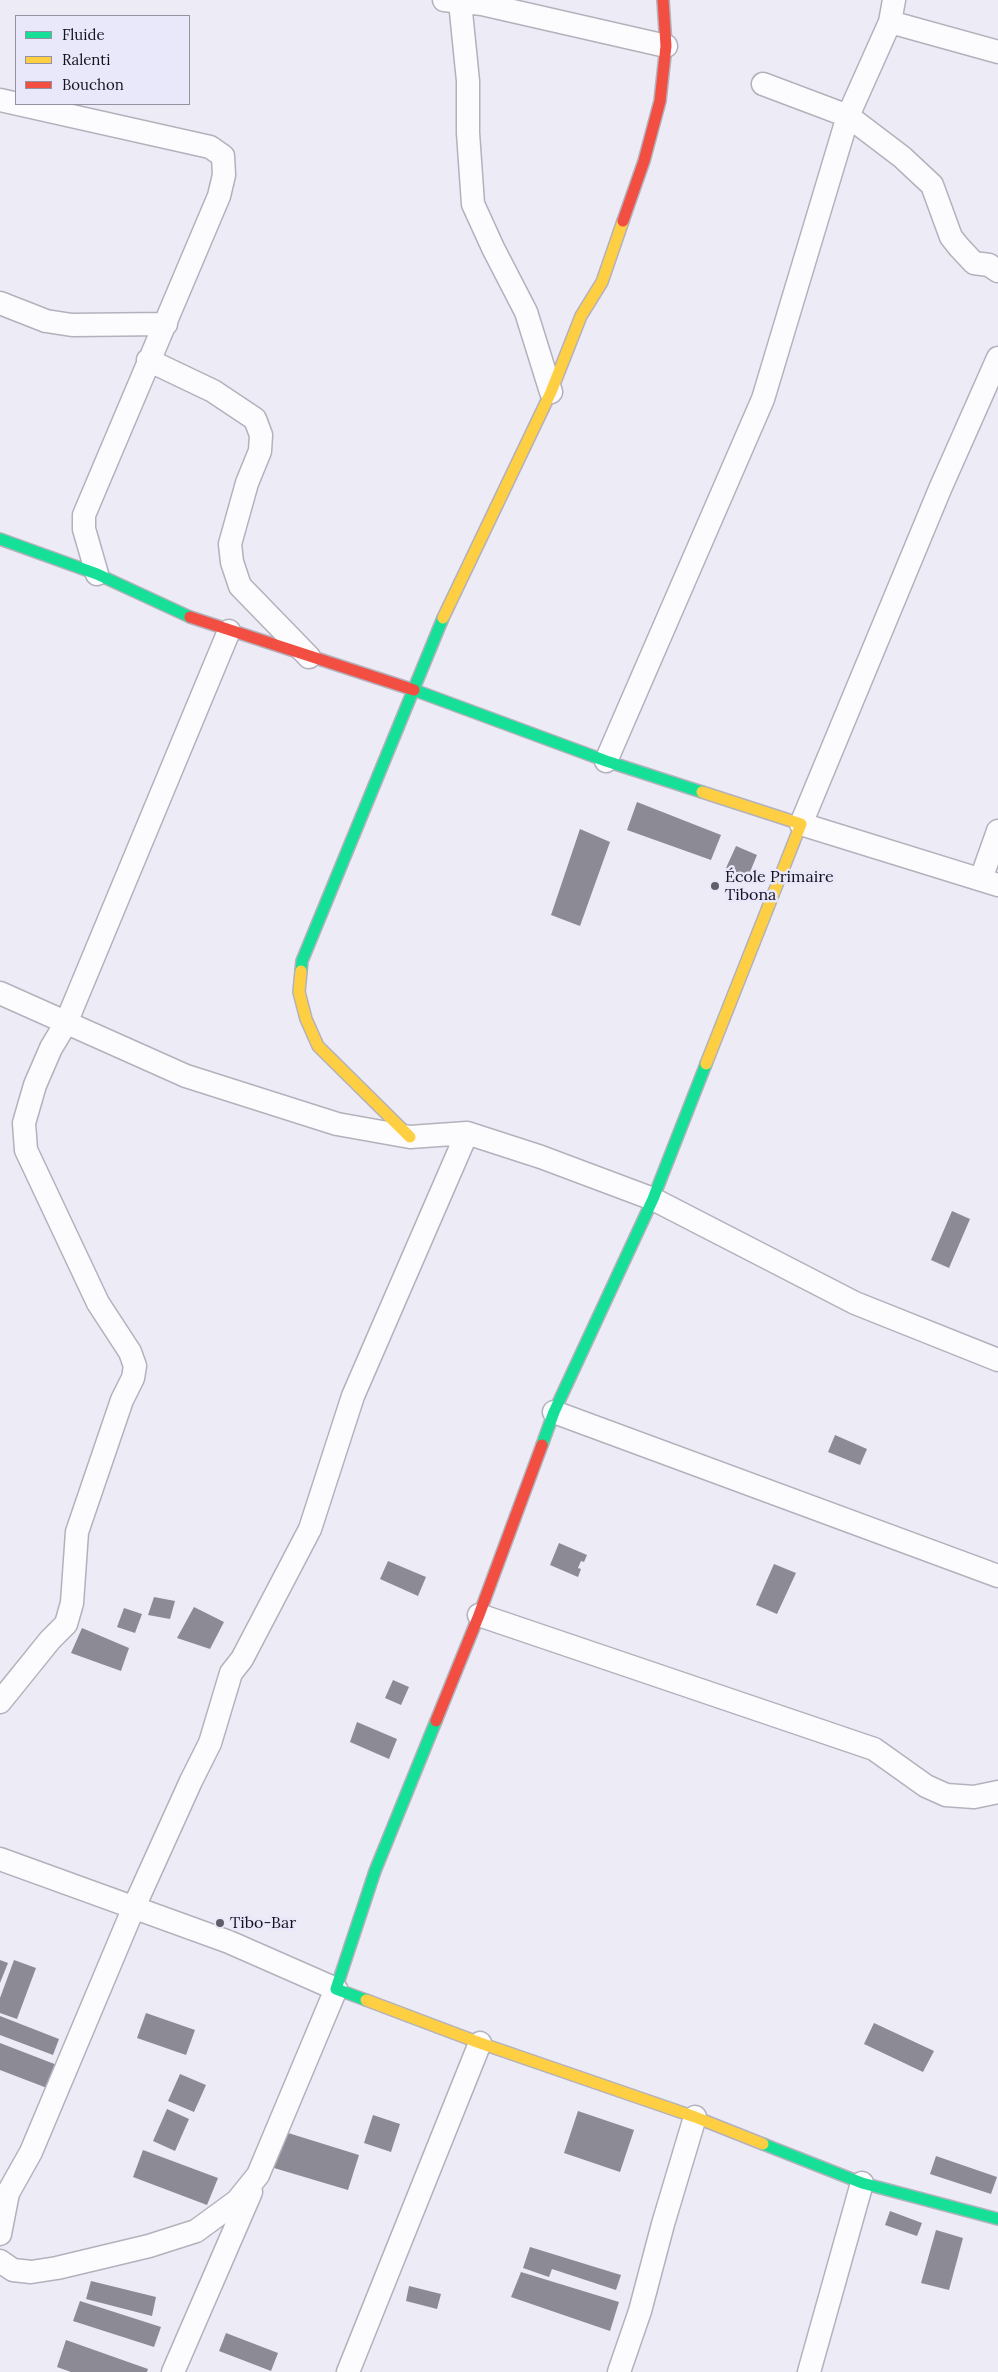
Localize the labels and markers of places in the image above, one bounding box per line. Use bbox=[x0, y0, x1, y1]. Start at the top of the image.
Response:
place label: École Primaire Tibona bbox=[725, 867, 834, 905]
marker: École Primaire Tibona bbox=[709, 880, 721, 892]
place label: Tibo-Bar bbox=[230, 1913, 296, 1933]
marker: Tibo-Bar bbox=[214, 1917, 226, 1929]

